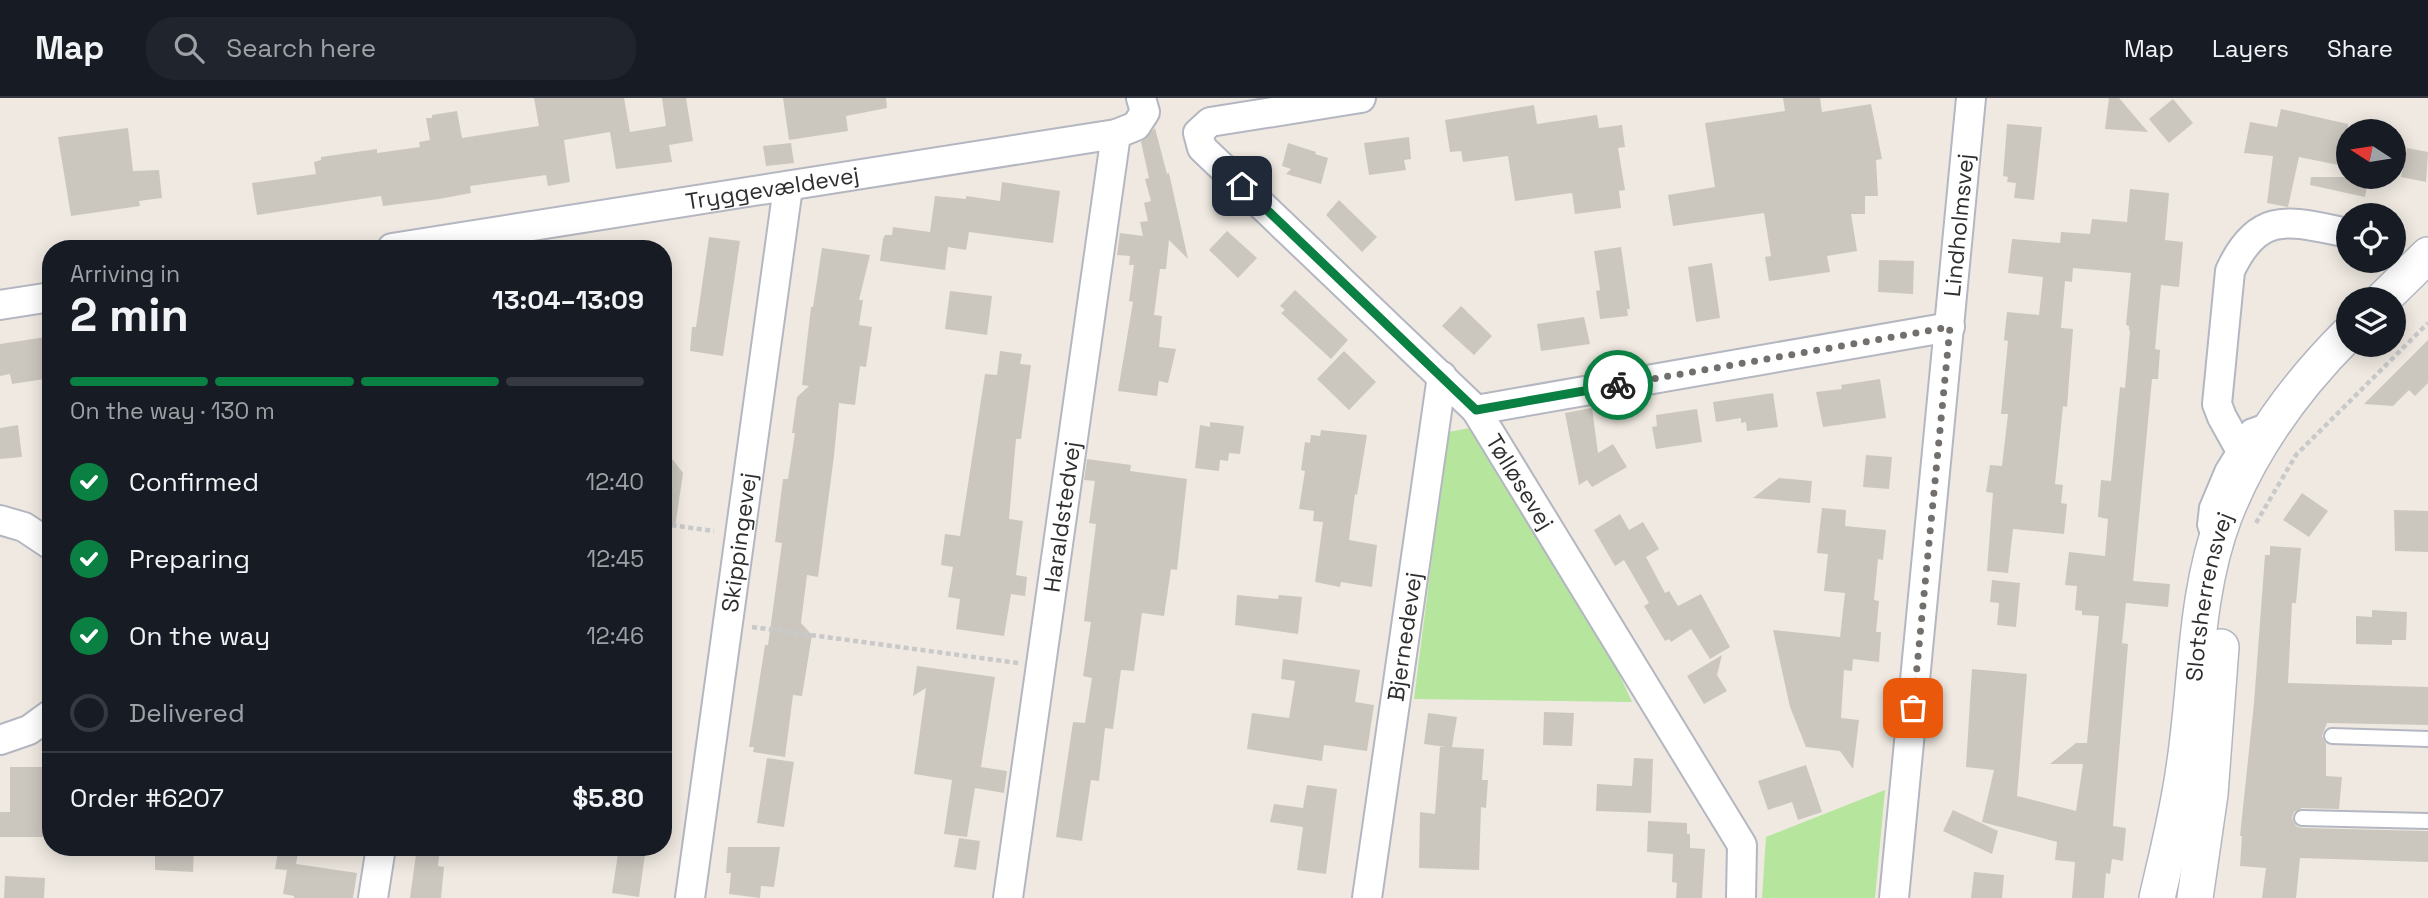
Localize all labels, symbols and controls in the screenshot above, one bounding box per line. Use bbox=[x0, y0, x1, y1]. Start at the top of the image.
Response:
search box bbox=[146, 17, 636, 80]
text: Map bbox=[35, 27, 104, 69]
icon: search bbox=[170, 29, 208, 67]
text: Search here bbox=[226, 31, 376, 65]
text: Map bbox=[2124, 33, 2174, 64]
text: Layers bbox=[2212, 33, 2289, 64]
text: Share bbox=[2327, 33, 2393, 64]
north arrow bbox=[2336, 119, 2406, 189]
map controls bbox=[2336, 119, 2406, 357]
street label: Lindholmsvej bbox=[1937, 152, 1981, 298]
pin bbox=[1212, 156, 1272, 216]
street label: Tryggevældevej bbox=[683, 160, 861, 217]
icon: home bbox=[1223, 167, 1261, 205]
button: locate bbox=[2336, 203, 2406, 273]
text: Arriving in bbox=[70, 259, 180, 289]
text: 13:04–13:09 bbox=[492, 283, 644, 317]
text: 2 min bbox=[70, 286, 189, 344]
button: layers bbox=[2336, 287, 2406, 357]
courier bbox=[1583, 350, 1653, 420]
icon: bike bbox=[1599, 366, 1637, 404]
text: On the way · 130 m bbox=[70, 396, 275, 426]
street label: Tølløsevej bbox=[1479, 428, 1561, 535]
street label: Haraldstedvej bbox=[1036, 439, 1087, 594]
icon: check bbox=[70, 463, 108, 501]
text: Confirmed bbox=[129, 465, 259, 499]
text: 12:40 bbox=[586, 467, 644, 497]
street label: Skippingevej bbox=[715, 471, 763, 614]
street label: Slotsherrensvej bbox=[2179, 508, 2239, 683]
icon: check bbox=[70, 540, 108, 578]
text: Preparing bbox=[129, 542, 250, 576]
text: 12:45 bbox=[587, 544, 644, 574]
street label: Bjernedevej bbox=[1380, 570, 1429, 703]
icon: check bbox=[70, 617, 108, 655]
text: On the way bbox=[129, 619, 270, 653]
text: 12:46 bbox=[586, 621, 644, 651]
pin bbox=[1883, 678, 1943, 738]
icon: bag bbox=[1894, 689, 1932, 727]
text: Delivered bbox=[129, 696, 245, 730]
text: Order #6207 bbox=[70, 781, 224, 815]
text: $5.80 bbox=[572, 781, 644, 815]

